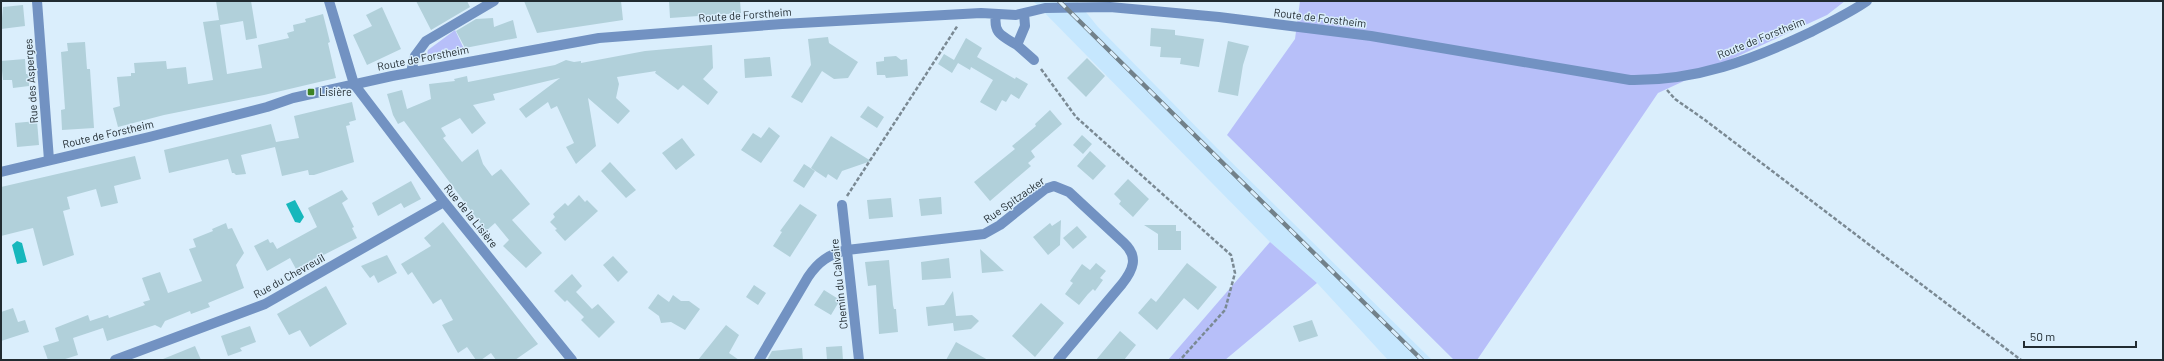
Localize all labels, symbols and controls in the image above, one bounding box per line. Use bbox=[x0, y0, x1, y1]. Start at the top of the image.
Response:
street label: Route de Forstheim bbox=[698, 5, 792, 24]
street label: Route de Forstheim bbox=[1273, 5, 1367, 30]
street label: Route de Forstheim bbox=[1715, 14, 1806, 61]
street label: Rue des Asperges bbox=[21, 38, 40, 124]
street label: Route de Forstheim bbox=[376, 42, 470, 73]
place label: Lisière bbox=[319, 85, 352, 98]
marker: Lisière bbox=[306, 87, 316, 97]
street label: Route de Forstheim bbox=[61, 117, 155, 150]
street label: Rue Spitzacker bbox=[981, 174, 1047, 225]
street label: Rue de la Lisière bbox=[442, 181, 501, 250]
street label: Chemin du Calvaire bbox=[827, 238, 850, 330]
street label: Rue du Chevreuil bbox=[251, 251, 327, 300]
scale bar bbox=[2024, 323, 2136, 349]
text: 50 m bbox=[2030, 329, 2055, 343]

